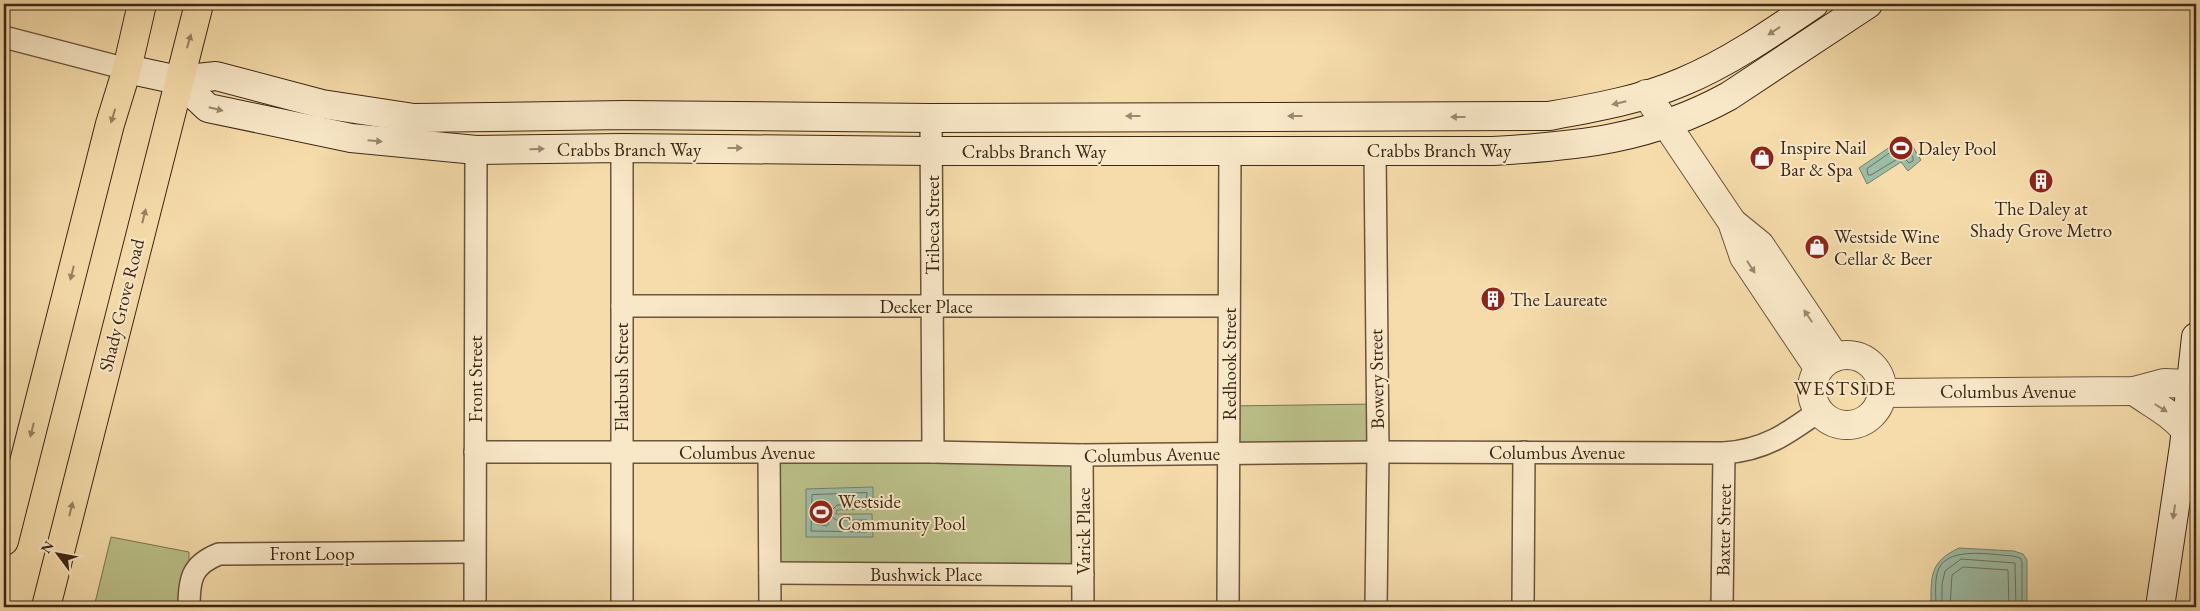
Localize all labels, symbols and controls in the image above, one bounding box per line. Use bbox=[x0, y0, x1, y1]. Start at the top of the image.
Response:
one-way arrow bbox=[1767, 26, 1780, 36]
one-way arrow bbox=[186, 34, 194, 49]
one-way arrow bbox=[1612, 99, 1627, 107]
one-way arrow bbox=[208, 105, 223, 113]
one-way arrow bbox=[108, 108, 116, 123]
one-way arrow bbox=[1125, 112, 1141, 120]
one-way arrow bbox=[1287, 112, 1303, 120]
one-way arrow bbox=[1450, 113, 1466, 121]
place label: Inspire Nail Bar & Spa bbox=[1780, 135, 1867, 182]
sports icon: Daley Pool bbox=[1888, 135, 1914, 161]
place label: Daley Pool bbox=[1918, 136, 1997, 161]
one-way arrow bbox=[367, 137, 383, 145]
street label: Crabbs Branch Way bbox=[557, 137, 702, 162]
street label: Crabbs Branch Way bbox=[1367, 138, 1512, 163]
street label: Crabbs Branch Way bbox=[962, 139, 1107, 164]
one-way arrow bbox=[727, 144, 743, 152]
one-way arrow bbox=[529, 145, 545, 153]
shop icon: Inspire Nail Bar & Spa bbox=[1749, 145, 1775, 171]
building icon: The Daley at Shady Grove Metro bbox=[2028, 168, 2054, 194]
street label: Tribeca Street bbox=[920, 175, 945, 275]
place label: The Daley at Shady Grove Metro bbox=[1970, 196, 2112, 243]
one-way arrow bbox=[140, 208, 148, 223]
place label: Westside Wine Cellar & Beer bbox=[1834, 224, 1940, 271]
shop icon: Westside Wine Cellar & Beer bbox=[1804, 234, 1830, 260]
street label: Shady Grove Road bbox=[93, 236, 150, 374]
one-way arrow bbox=[1746, 260, 1756, 273]
one-way arrow bbox=[68, 265, 76, 280]
building icon: The Laureate bbox=[1480, 286, 1506, 312]
place label: The Laureate bbox=[1510, 287, 1607, 312]
street label: Decker Place bbox=[879, 294, 973, 319]
street label: Redhook Street bbox=[1217, 307, 1242, 421]
one-way arrow bbox=[1803, 309, 1813, 323]
street label: Flatbush Street bbox=[609, 322, 634, 432]
street label: Bowery Street bbox=[1363, 329, 1390, 429]
street label: Front Street bbox=[463, 335, 488, 423]
district label: WESTSIDE bbox=[1794, 375, 1896, 401]
street label: Columbus Avenue bbox=[1940, 379, 2076, 404]
one-way arrow bbox=[2155, 404, 2168, 413]
one-way arrow bbox=[28, 423, 36, 438]
street label: Columbus Avenue bbox=[679, 440, 815, 465]
street label: Columbus Avenue bbox=[1489, 440, 1625, 465]
street label: Columbus Avenue bbox=[1084, 441, 1220, 468]
street label: Baxter Street bbox=[1710, 484, 1737, 576]
street label: Varick Place bbox=[1071, 487, 1096, 575]
place label: Westside Community Pool bbox=[838, 489, 966, 536]
sports icon: Westside Community Pool bbox=[808, 499, 834, 525]
one-way arrow bbox=[67, 502, 75, 517]
one-way arrow bbox=[2170, 504, 2178, 520]
north arrow bbox=[32, 528, 82, 578]
text: N bbox=[36, 537, 58, 557]
street label: Front Loop bbox=[269, 541, 355, 566]
street label: Bushwick Place bbox=[870, 562, 982, 587]

